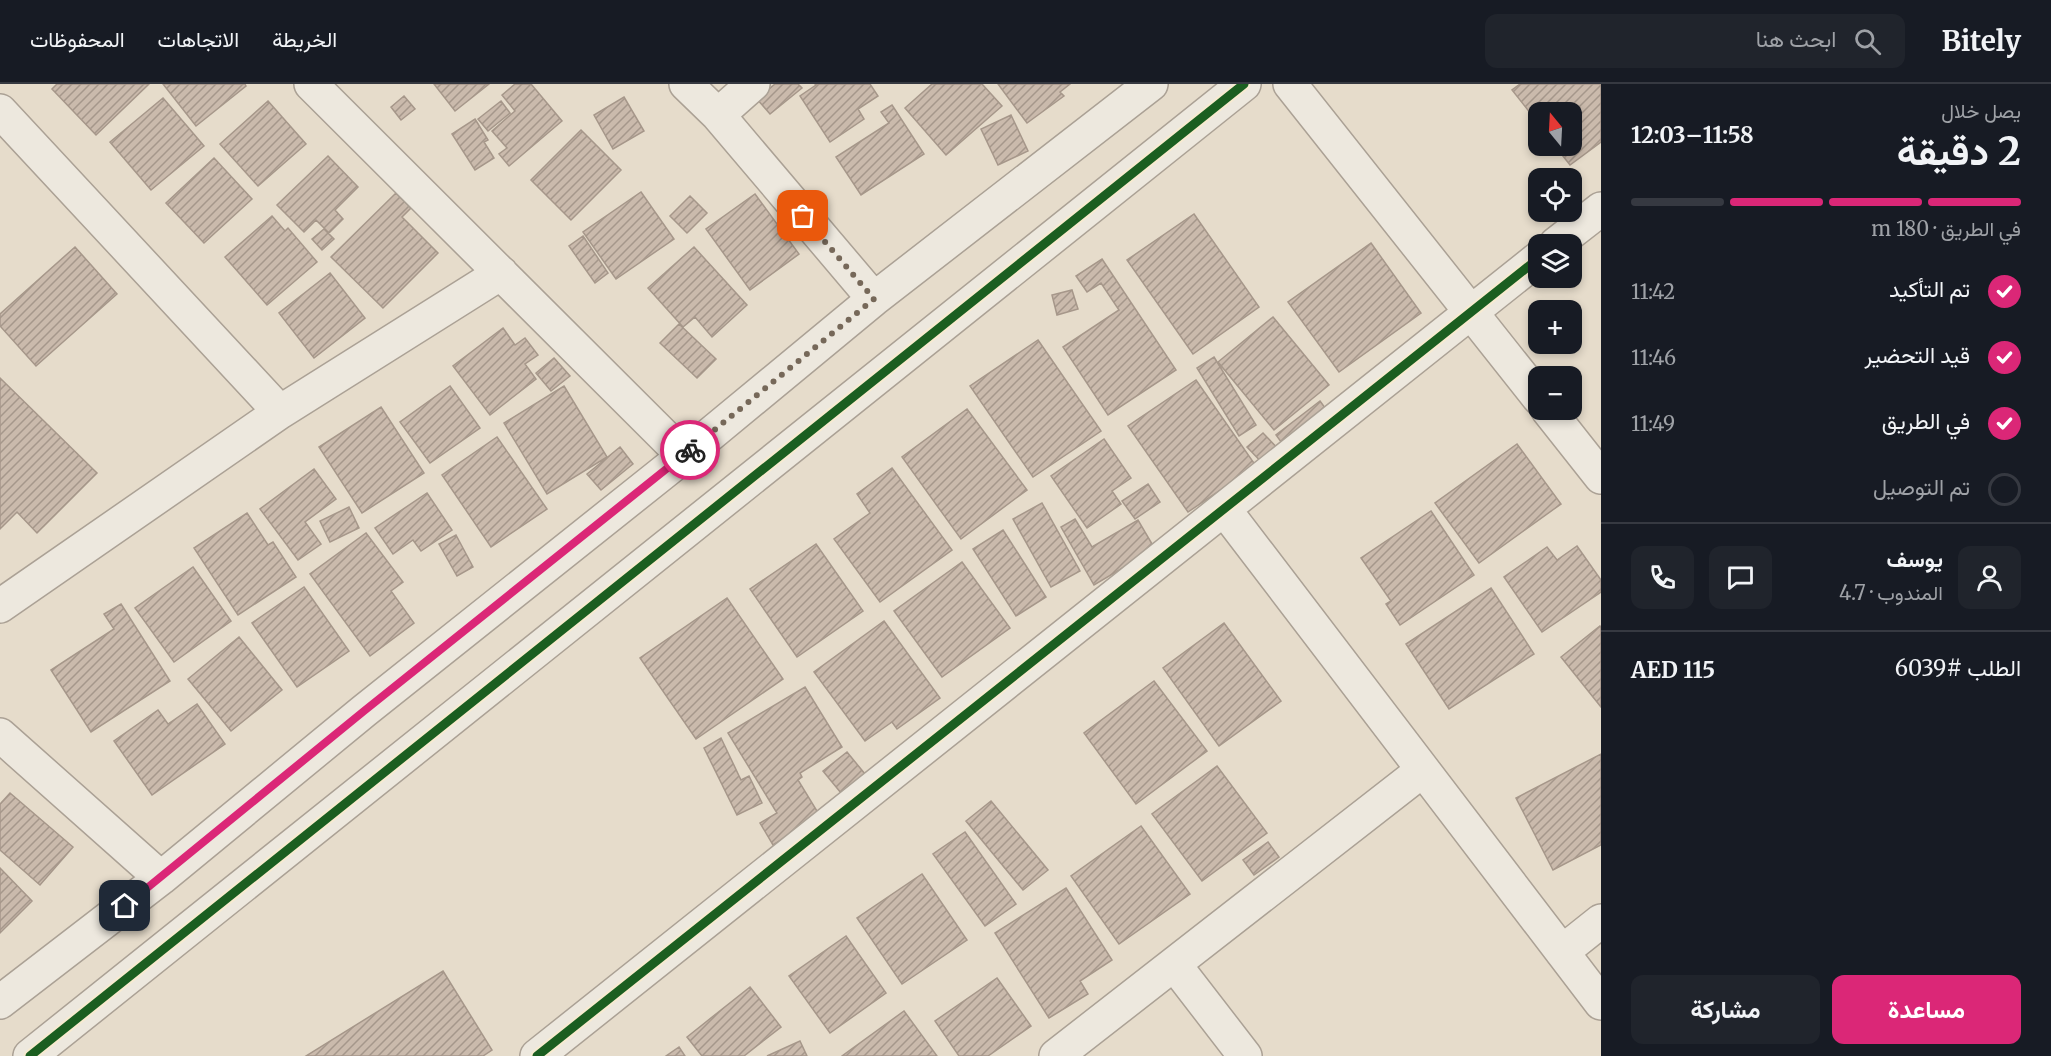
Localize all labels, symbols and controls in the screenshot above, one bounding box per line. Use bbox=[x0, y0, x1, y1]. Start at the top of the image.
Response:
search box bbox=[1485, 14, 1905, 68]
text: Bitely bbox=[1941, 23, 2021, 59]
text: ابحث هنا bbox=[1756, 25, 1836, 53]
icon: search bbox=[1851, 25, 1884, 58]
text: المحفوظات bbox=[30, 26, 125, 53]
text: الاتجاهات bbox=[158, 26, 239, 53]
text: الخريطة bbox=[272, 26, 337, 53]
text: يصل خلال bbox=[1941, 98, 2021, 123]
north arrow bbox=[1528, 102, 1582, 156]
map controls bbox=[1528, 102, 1582, 420]
text: 11:58–12:03 bbox=[1631, 121, 1754, 149]
text: 2 دقيقة bbox=[1897, 127, 2021, 176]
button: locate bbox=[1528, 168, 1582, 222]
pin bbox=[777, 190, 828, 241]
icon: bag bbox=[786, 199, 819, 232]
text: في الطريق · 180 m bbox=[1871, 216, 2021, 241]
button: layers bbox=[1528, 234, 1582, 288]
text: تم التأكيد bbox=[1889, 275, 1970, 303]
icon: check bbox=[1988, 275, 2021, 308]
text: 11:42 bbox=[1631, 279, 1675, 304]
button: + bbox=[1528, 300, 1582, 354]
text: قيد التحضير bbox=[1865, 341, 1970, 369]
icon: check bbox=[1988, 341, 2021, 374]
text: 11:46 bbox=[1631, 345, 1676, 370]
button: − bbox=[1528, 366, 1582, 420]
text: في الطريق bbox=[1882, 407, 1970, 435]
icon: check bbox=[1988, 407, 2021, 440]
text: 11:49 bbox=[1631, 411, 1675, 436]
courier bbox=[660, 420, 720, 480]
icon: bike bbox=[674, 434, 707, 467]
text: تم التوصيل bbox=[1873, 473, 1970, 501]
text: يوسف bbox=[1887, 545, 1943, 573]
button: phone bbox=[1631, 546, 1694, 609]
button: chat bbox=[1709, 546, 1772, 609]
button: person bbox=[1958, 546, 2021, 609]
text: المندوب · 4.7 bbox=[1839, 580, 1943, 605]
text: الطلب #6039 bbox=[1895, 654, 2021, 682]
text: AED 115 bbox=[1631, 656, 1715, 684]
pin bbox=[99, 880, 150, 931]
icon: home bbox=[108, 889, 141, 922]
button: مشاركة bbox=[1631, 975, 1820, 1044]
button: مساعدة bbox=[1832, 975, 2021, 1044]

